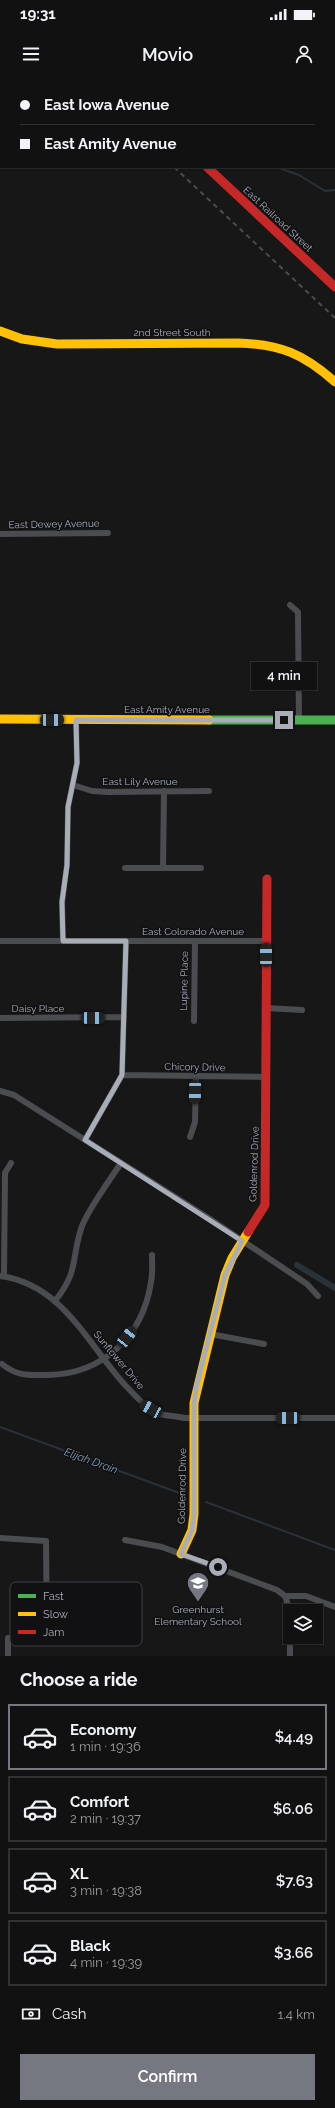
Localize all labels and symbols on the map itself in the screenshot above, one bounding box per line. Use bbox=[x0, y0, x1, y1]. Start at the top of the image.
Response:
street label: East Railroad Street bbox=[241, 184, 315, 254]
street label: 2nd Street South bbox=[133, 327, 211, 338]
street label: East Dewey Avenue bbox=[8, 518, 100, 530]
callout: 4 min bbox=[251, 662, 317, 690]
street label: East Amity Avenue bbox=[124, 704, 210, 715]
route end bbox=[275, 711, 293, 729]
car bbox=[40, 714, 64, 726]
street label: East Lily Avenue bbox=[102, 776, 178, 787]
street label: East Colorado Avenue bbox=[142, 926, 244, 937]
car bbox=[260, 943, 272, 967]
street label: Lupine Place bbox=[178, 951, 190, 1011]
street label: Daisy Place bbox=[12, 1003, 65, 1014]
car bbox=[81, 1012, 105, 1024]
street label: Chicory Drive bbox=[164, 1061, 226, 1073]
car bbox=[189, 1080, 201, 1104]
street label: Goldenrod Drive bbox=[247, 1126, 261, 1202]
car bbox=[115, 1324, 139, 1350]
street label: Sunflower Drive bbox=[91, 1329, 147, 1392]
car bbox=[138, 1398, 164, 1420]
car bbox=[276, 1412, 300, 1424]
water label: Elijah Drain bbox=[63, 1445, 119, 1477]
street label: Goldenrod Drive bbox=[176, 1448, 188, 1524]
route start bbox=[209, 1558, 227, 1576]
school or university icon: Greenhurst Elementary School bbox=[185, 1570, 211, 1603]
legend bbox=[10, 1582, 142, 1646]
text: Fast bbox=[43, 1590, 64, 1603]
place label: Greenhurst Elementary School bbox=[154, 1604, 242, 1627]
text: Slow bbox=[43, 1608, 68, 1621]
text: Jam bbox=[43, 1626, 64, 1639]

